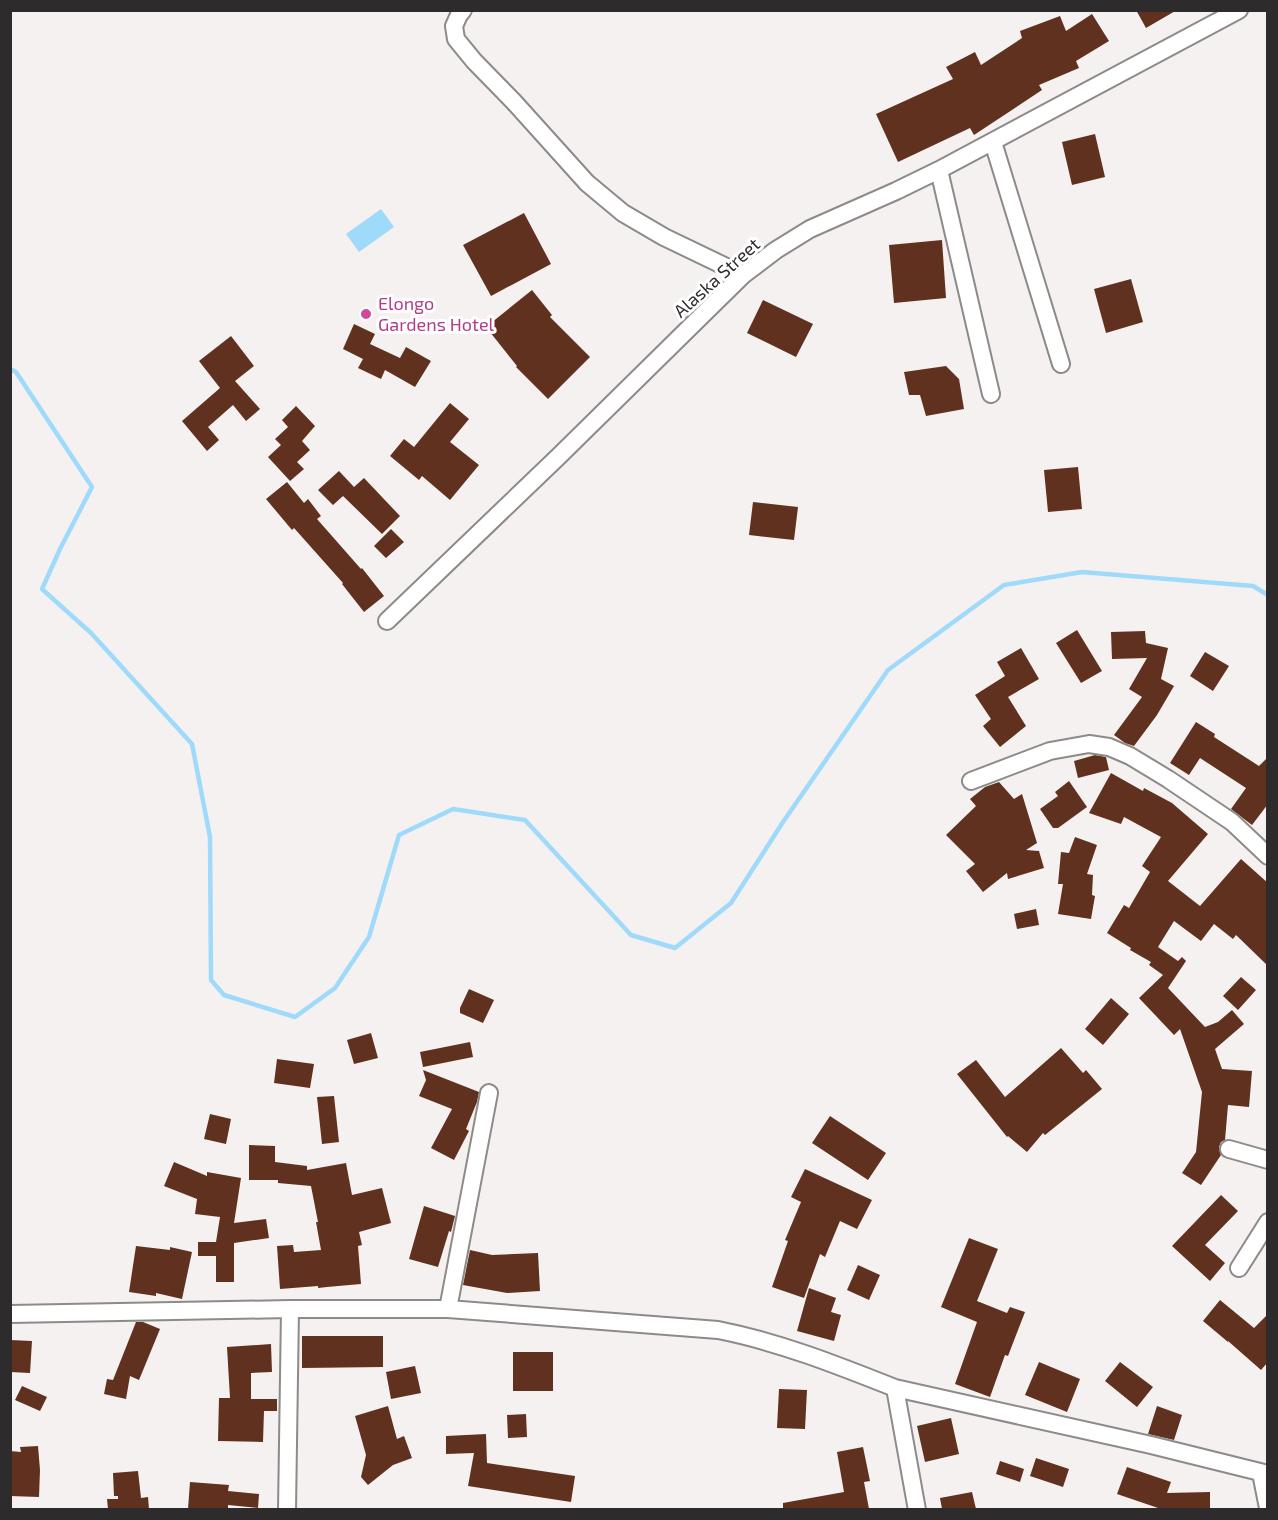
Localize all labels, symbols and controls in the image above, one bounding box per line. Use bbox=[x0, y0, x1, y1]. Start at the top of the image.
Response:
street label: Alaska Street bbox=[669, 233, 764, 322]
place label: Elongo Gardens Hotel bbox=[378, 292, 495, 335]
marker: Elongo Gardens Hotel bbox=[359, 307, 373, 321]

